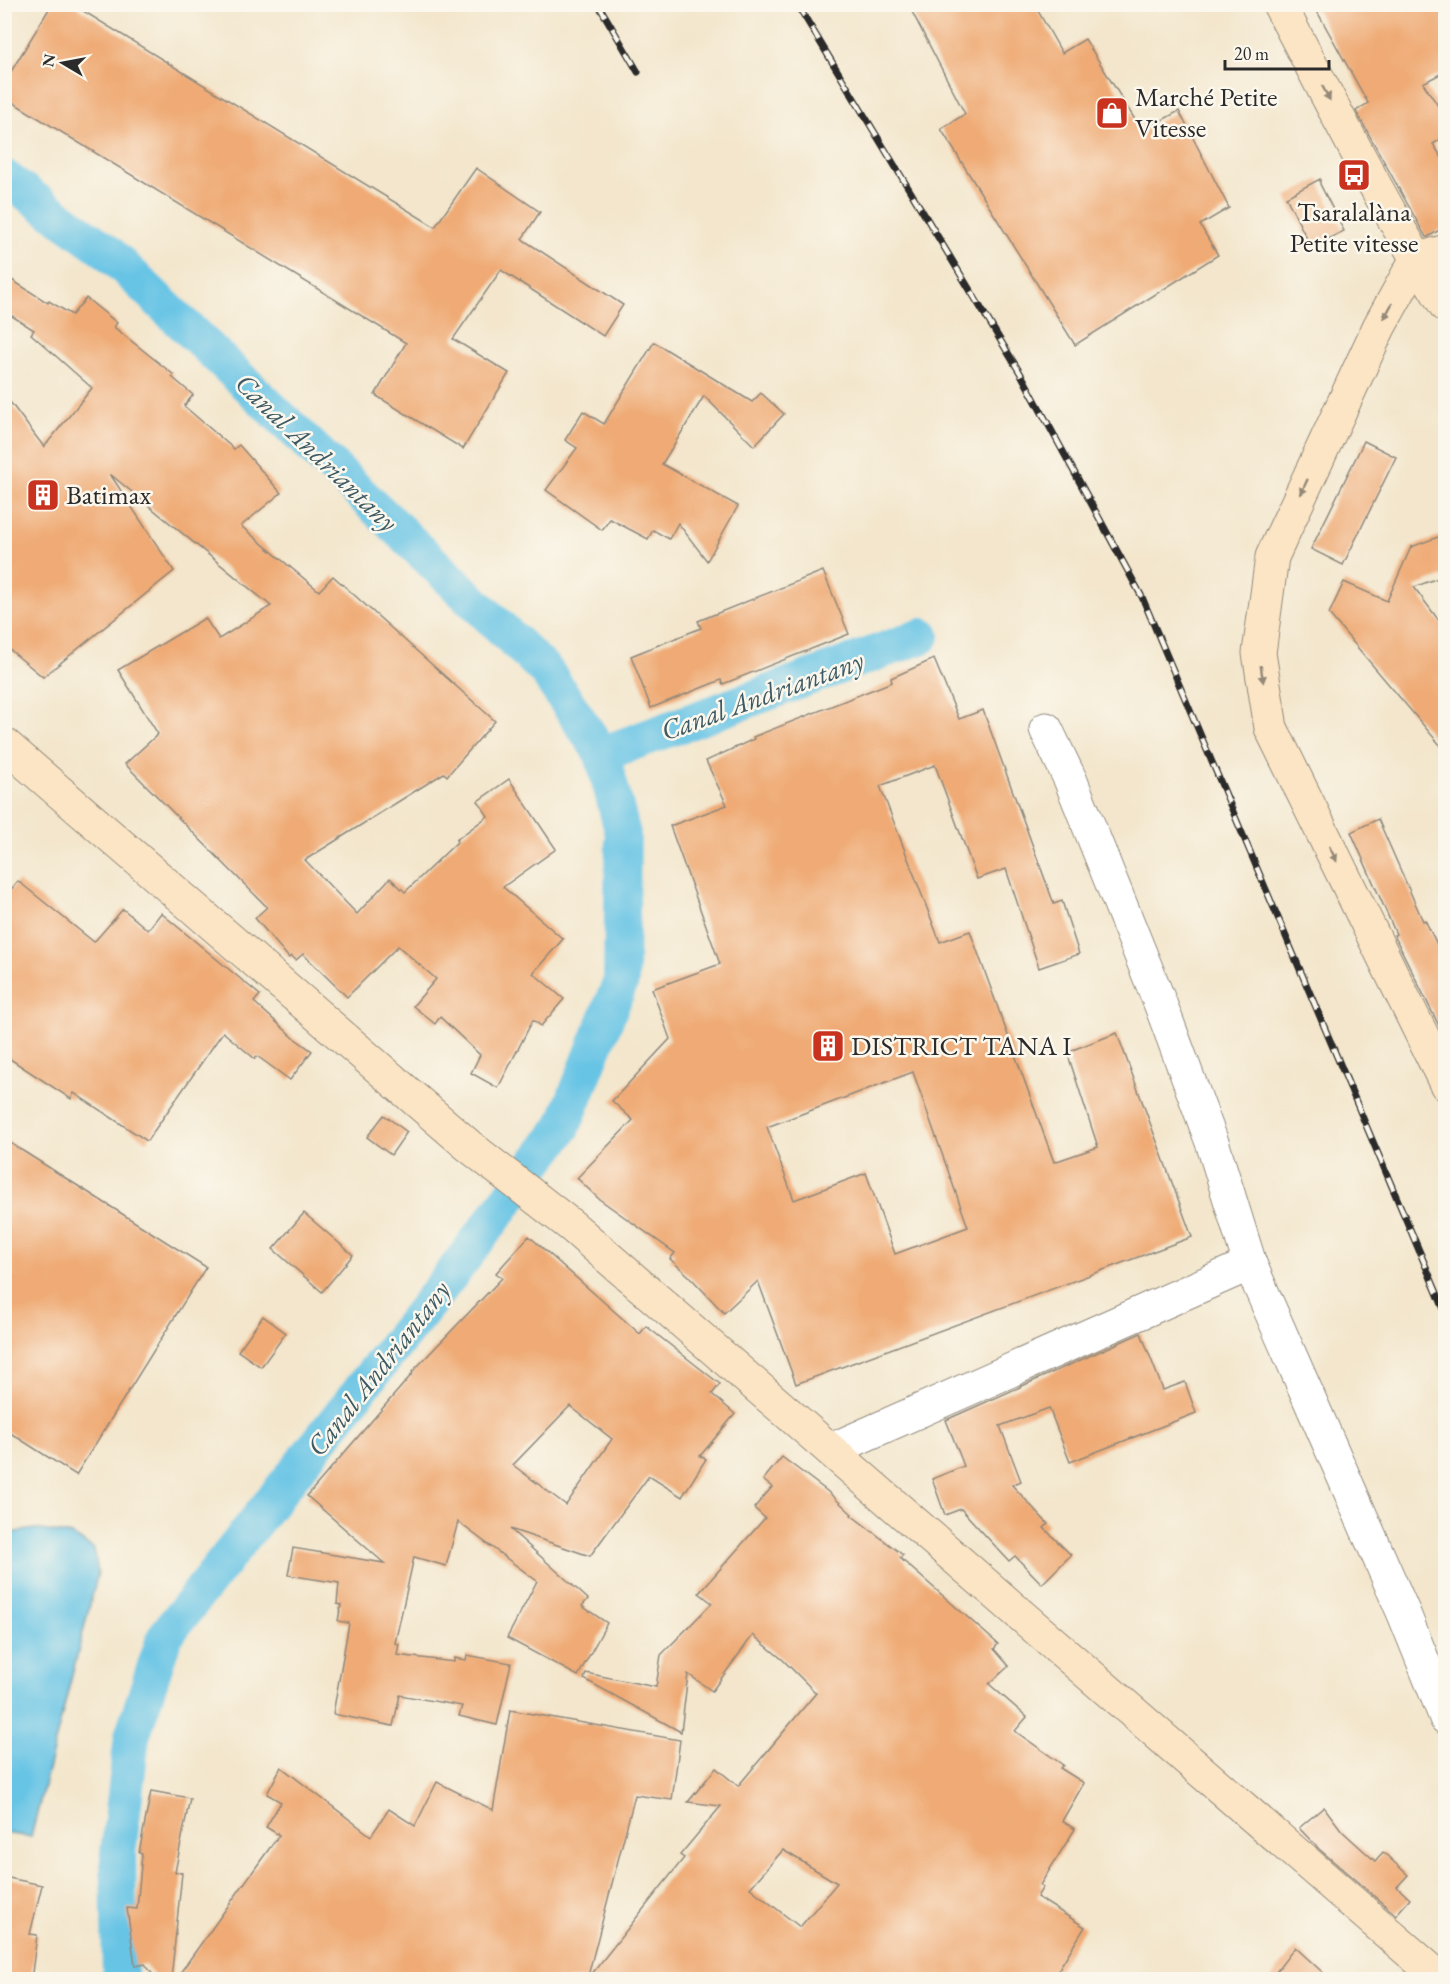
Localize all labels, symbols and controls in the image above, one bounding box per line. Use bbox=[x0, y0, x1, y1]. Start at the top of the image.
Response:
north arrow bbox=[33, 33, 93, 93]
scale bar bbox=[1225, 33, 1328, 71]
text: 20 m bbox=[1234, 42, 1269, 65]
text: N bbox=[37, 52, 60, 69]
place label: Marché Petite Vitesse bbox=[1135, 79, 1278, 145]
one-way arrow bbox=[1321, 85, 1331, 102]
shop icon: Marché Petite Vitesse bbox=[1094, 95, 1130, 131]
bus stop icon: Tsaralalàna Petite vitesse bbox=[1336, 157, 1372, 193]
place label: Tsaralalàna Petite vitesse bbox=[1289, 194, 1419, 260]
one-way arrow bbox=[1383, 303, 1393, 320]
water label: Canal Andriantany bbox=[228, 365, 407, 539]
building icon: Batimax bbox=[25, 477, 61, 513]
place label: Batimax bbox=[66, 477, 151, 512]
one-way arrow bbox=[1300, 479, 1309, 496]
water label: Canal Andriantany bbox=[656, 641, 869, 748]
one-way arrow bbox=[1258, 665, 1267, 684]
one-way arrow bbox=[1327, 845, 1337, 863]
building icon: DISTRICT TANA I bbox=[810, 1028, 846, 1064]
place label: DISTRICT TANA I bbox=[851, 1028, 1071, 1063]
water label: Canal Andriantany bbox=[298, 1272, 458, 1463]

